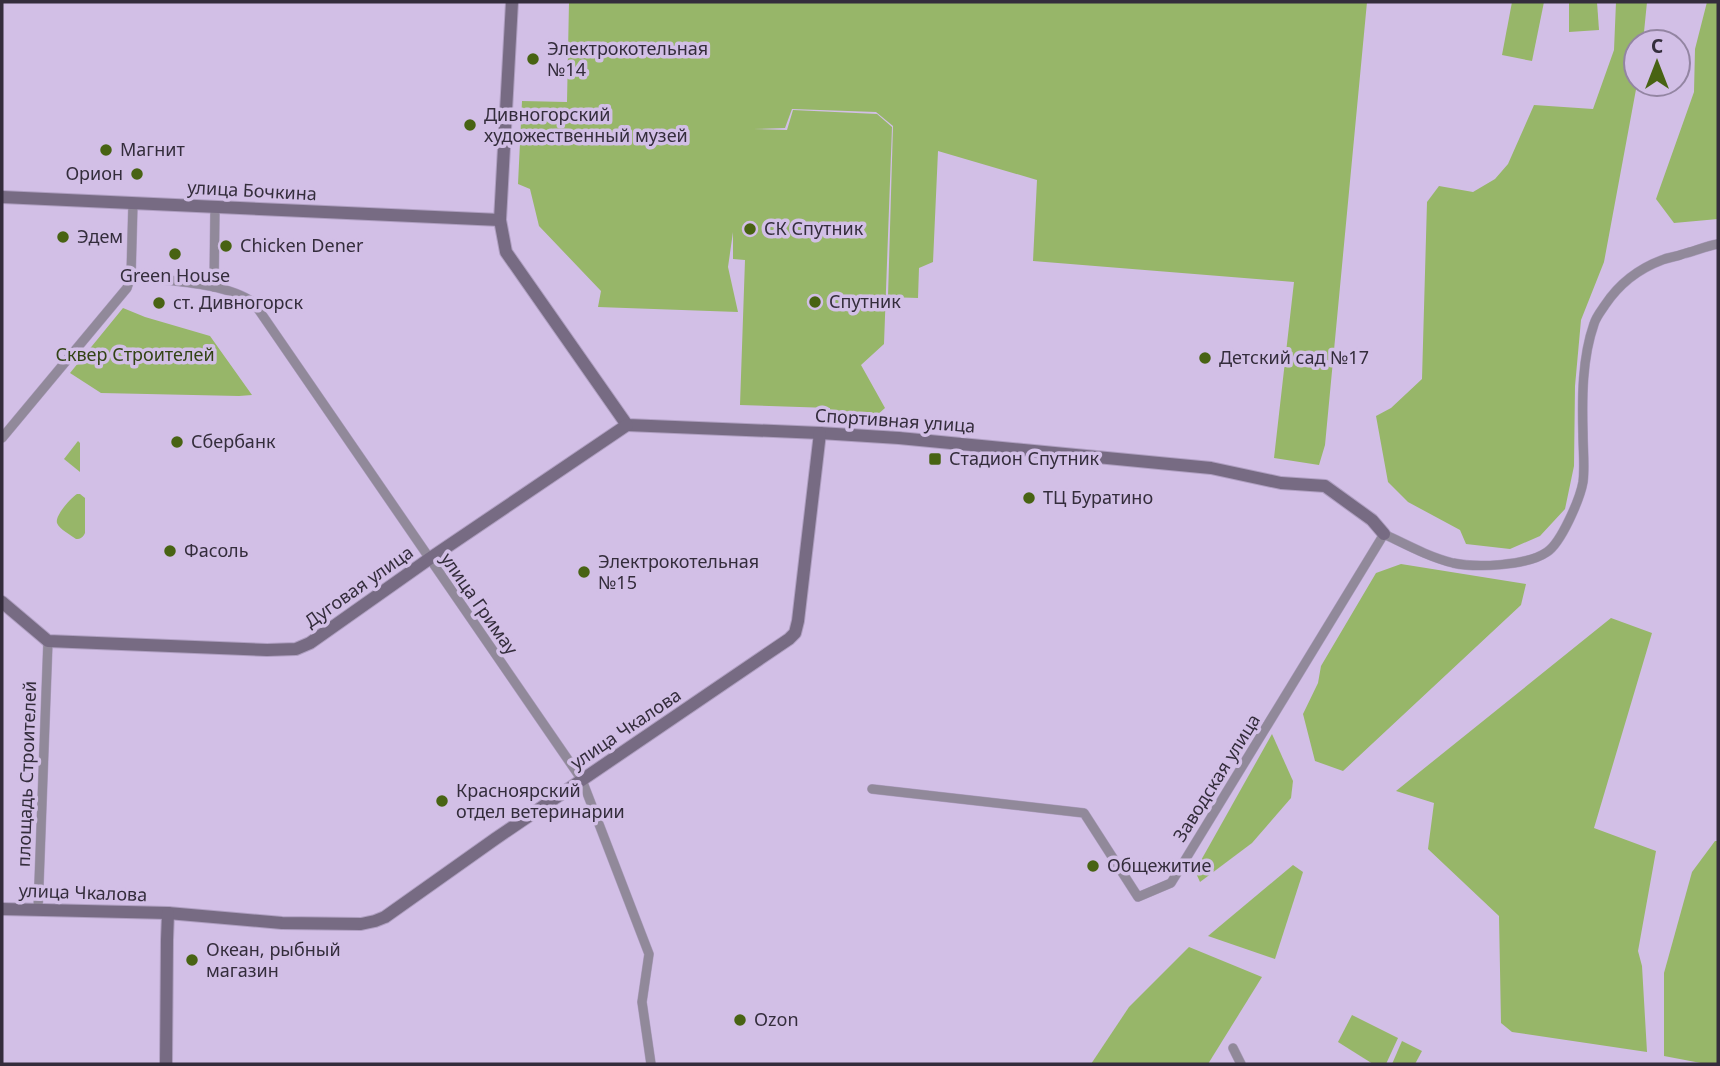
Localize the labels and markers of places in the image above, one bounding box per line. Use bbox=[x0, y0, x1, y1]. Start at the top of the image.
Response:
place label: Электрокотельная №14 bbox=[547, 36, 708, 81]
marker: Электрокотельная №14 bbox=[525, 51, 541, 67]
place label: Дивногорский художественный музей bbox=[484, 102, 688, 147]
marker: Дивногорский художественный музей bbox=[462, 117, 478, 133]
place label: Магнит bbox=[120, 137, 185, 161]
marker: Магнит bbox=[98, 142, 114, 158]
place label: Орион bbox=[65, 161, 123, 185]
marker: Орион bbox=[129, 166, 145, 182]
place label: СК Спутник bbox=[764, 216, 864, 240]
marker: СК Спутник bbox=[742, 221, 758, 237]
place label: Эдем bbox=[77, 224, 123, 248]
marker: Эдем bbox=[55, 229, 71, 245]
place label: Chicken Dener bbox=[240, 233, 364, 257]
marker: Chicken Dener bbox=[218, 238, 234, 254]
marker: Green House bbox=[167, 246, 183, 262]
place label: Green House bbox=[120, 263, 230, 287]
place label: Спутник bbox=[829, 289, 901, 313]
place label: ст. Дивногорск bbox=[173, 290, 303, 314]
marker: Спутник bbox=[807, 294, 823, 310]
marker: ст. Дивногорск bbox=[151, 295, 167, 311]
place label: Детский сад №17 bbox=[1219, 345, 1369, 369]
marker: Детский сад №17 bbox=[1197, 350, 1213, 366]
place label: Сбербанк bbox=[191, 429, 276, 453]
marker: Сбербанк bbox=[169, 434, 185, 450]
place label: Стадион Спутник bbox=[949, 446, 1100, 470]
marker: Стадион Спутник bbox=[927, 451, 943, 467]
place label: ТЦ Буратино bbox=[1043, 485, 1153, 509]
marker: ТЦ Буратино bbox=[1021, 490, 1037, 506]
place label: Фасоль bbox=[184, 538, 248, 562]
marker: Фасоль bbox=[162, 543, 178, 559]
place label: Электрокотельная №15 bbox=[598, 549, 759, 594]
marker: Электрокотельная №15 bbox=[576, 564, 592, 580]
place label: Красноярский отдел ветеринарии bbox=[456, 778, 625, 823]
marker: Красноярский отдел ветеринарии bbox=[434, 793, 450, 809]
place label: Общежитие bbox=[1107, 853, 1212, 877]
marker: Общежитие bbox=[1085, 858, 1101, 874]
place label: Океан, рыбный магазин bbox=[206, 937, 341, 982]
marker: Океан, рыбный магазин bbox=[184, 952, 200, 968]
place label: Ozon bbox=[754, 1007, 799, 1031]
marker: Ozon bbox=[732, 1012, 748, 1028]

